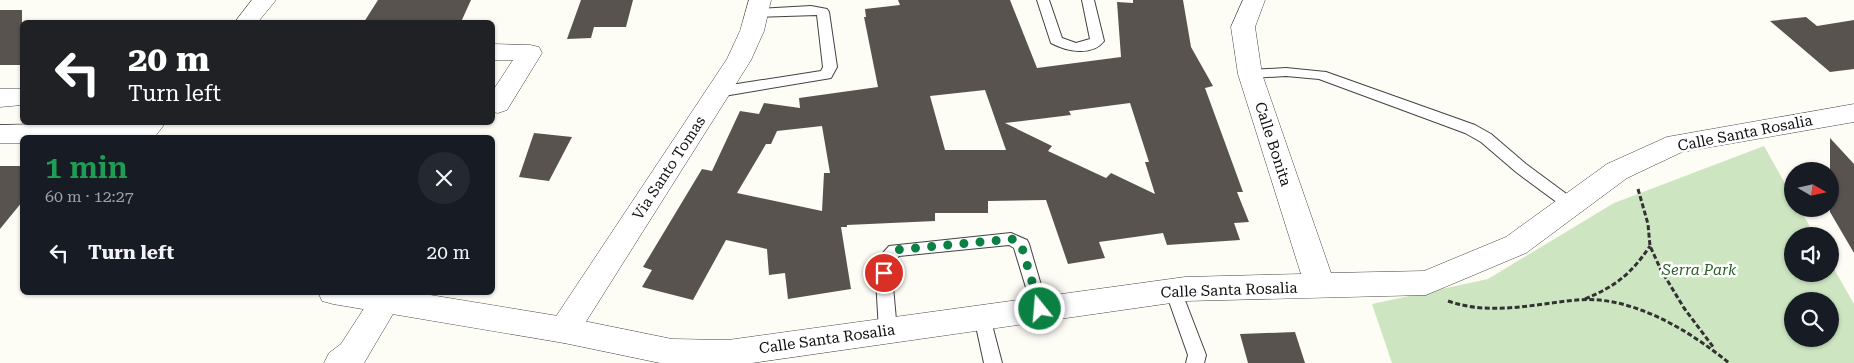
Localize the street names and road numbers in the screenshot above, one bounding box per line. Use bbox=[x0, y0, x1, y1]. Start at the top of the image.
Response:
street label: Calle Bonita bbox=[1251, 100, 1295, 188]
street label: Calle Santa Rosalia bbox=[1676, 111, 1814, 155]
street label: Via Santo Tomas bbox=[629, 113, 709, 223]
street label: Calle Santa Rosalia bbox=[1160, 279, 1298, 301]
street label: Calle Santa Rosalia bbox=[758, 321, 896, 357]

